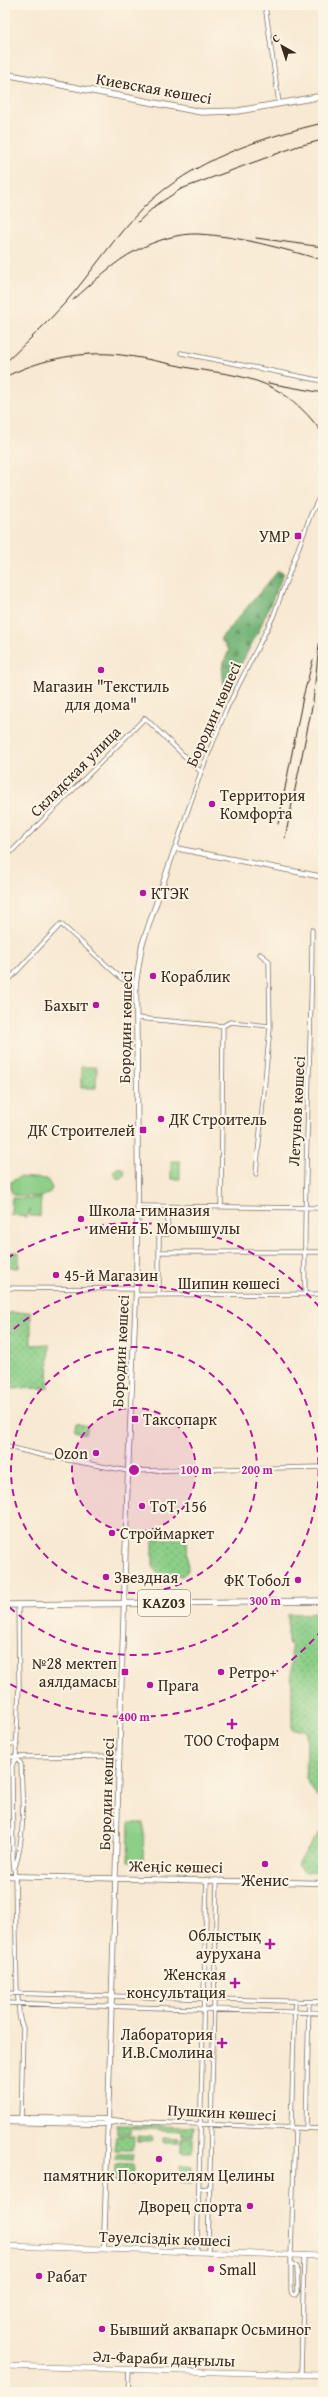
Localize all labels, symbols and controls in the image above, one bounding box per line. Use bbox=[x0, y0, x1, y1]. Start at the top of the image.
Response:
north arrow bbox=[262, 26, 302, 66]
text: С bbox=[268, 30, 283, 46]
street label: Киевская көшесі bbox=[94, 66, 214, 110]
place label: УМР bbox=[259, 524, 290, 548]
marker: УМР bbox=[293, 531, 303, 541]
street label: Бородин көшесі bbox=[179, 657, 247, 770]
marker: Магазин "Текстиль для дома" bbox=[96, 665, 106, 675]
place label: Магазин "Текстиль для дома" bbox=[33, 674, 170, 716]
street label: Складская улица bbox=[24, 720, 126, 822]
place label: Территория Комфорта bbox=[220, 783, 305, 825]
marker: Территория Комфорта bbox=[207, 799, 217, 809]
place label: КТЭК bbox=[151, 881, 189, 905]
marker: КТЭК bbox=[138, 888, 148, 898]
place label: Кораблик bbox=[161, 964, 231, 988]
street label: Бородин көшесі bbox=[112, 970, 138, 1084]
marker: Кораблик bbox=[148, 971, 158, 981]
place label: Бахыт bbox=[44, 993, 88, 1017]
marker: Бахыт bbox=[91, 1000, 101, 1010]
street label: Летунов көшесі bbox=[281, 1055, 311, 1167]
place label: ДК Строитель bbox=[168, 1107, 267, 1131]
marker: ДК Строитель bbox=[156, 1114, 166, 1124]
place label: ДК Строителей bbox=[27, 1118, 135, 1142]
marker: ДК Строителей bbox=[138, 1125, 148, 1135]
place label: Школа-гимназия имени Б. Момышулы bbox=[89, 1198, 240, 1240]
marker: Школа-гимназия имени Б. Момышулы bbox=[76, 1214, 86, 1224]
place label: 45-й Магазин bbox=[64, 1263, 158, 1287]
marker: 45-й Магазин bbox=[51, 1270, 61, 1280]
street label: Шипин көшесі bbox=[178, 1271, 281, 1295]
street label: Бородин көшесі bbox=[105, 1294, 135, 1408]
place label: Таксопарк bbox=[143, 1407, 217, 1431]
marker: Таксопарк bbox=[130, 1414, 140, 1424]
place label: Ozon bbox=[54, 1441, 88, 1465]
marker: Ozon bbox=[91, 1448, 101, 1458]
text: 100 m bbox=[180, 1461, 213, 1478]
text: 200 m bbox=[241, 1461, 274, 1478]
centre of rings bbox=[127, 1463, 141, 1477]
place label: ТоТ, 156 bbox=[150, 1494, 207, 1518]
marker: ТоТ, 156 bbox=[137, 1501, 147, 1511]
place label: Строймаркет bbox=[120, 1521, 214, 1545]
marker: Строймаркет bbox=[107, 1528, 117, 1538]
place label: Звездная bbox=[114, 1565, 178, 1589]
place label: ФК Тобол bbox=[224, 1568, 290, 1592]
marker: Звездная bbox=[101, 1572, 111, 1582]
marker: ФК Тобол bbox=[293, 1575, 303, 1585]
road number: KАZ03 bbox=[138, 1590, 190, 1616]
text: 300 m bbox=[249, 1592, 282, 1609]
place label: №28 мектеп аялдамасы bbox=[31, 1651, 117, 1693]
place label: Ретро+ bbox=[229, 1660, 277, 1684]
marker: №28 мектеп аялдамасы bbox=[120, 1667, 130, 1677]
marker: Ретро+ bbox=[216, 1667, 226, 1677]
place label: Прага bbox=[158, 1673, 199, 1697]
marker: Прага bbox=[145, 1680, 155, 1690]
text: 400 m bbox=[118, 1708, 151, 1725]
marker: ТОО Стофарм bbox=[227, 1719, 237, 1729]
place label: ТОО Стофарм bbox=[185, 1728, 279, 1752]
street label: Бородин көшесі bbox=[92, 1737, 120, 1851]
street label: Жеңіс көшесі bbox=[128, 1853, 224, 1879]
marker: Женис bbox=[260, 1859, 270, 1869]
place label: Женис bbox=[240, 1868, 289, 1892]
place label: Облыстық аурухана bbox=[189, 1923, 261, 1965]
marker: Облыстық аурухана bbox=[264, 1938, 276, 1950]
place label: Женская консультация bbox=[127, 1962, 226, 2004]
marker: Женская консультация bbox=[229, 1977, 241, 1989]
place label: Лаборатория И.В.Смолина bbox=[120, 2022, 213, 2064]
marker: Лаборатория И.В.Смолина bbox=[216, 2037, 228, 2049]
street label: Пушкин көшесі bbox=[167, 2097, 278, 2127]
marker: памятник Покорителям Целины bbox=[154, 2154, 164, 2164]
place label: памятник Покорителям Целины bbox=[43, 2163, 275, 2187]
place label: Дворец спорта bbox=[138, 2194, 242, 2218]
marker: Дворец спорта bbox=[245, 2201, 255, 2211]
street label: Тәуелсіздік көшесі bbox=[99, 2224, 232, 2252]
place label: Small bbox=[219, 2257, 257, 2281]
place label: Рабат bbox=[47, 2264, 87, 2288]
marker: Small bbox=[206, 2264, 216, 2274]
marker: Рабат bbox=[34, 2271, 44, 2281]
place label: Бывший аквапарк Осьминог bbox=[110, 2317, 311, 2341]
marker: Бывший аквапарк Осьминог bbox=[97, 2324, 107, 2334]
street label: Әл-Фараби даңғылы bbox=[92, 2344, 236, 2372]

